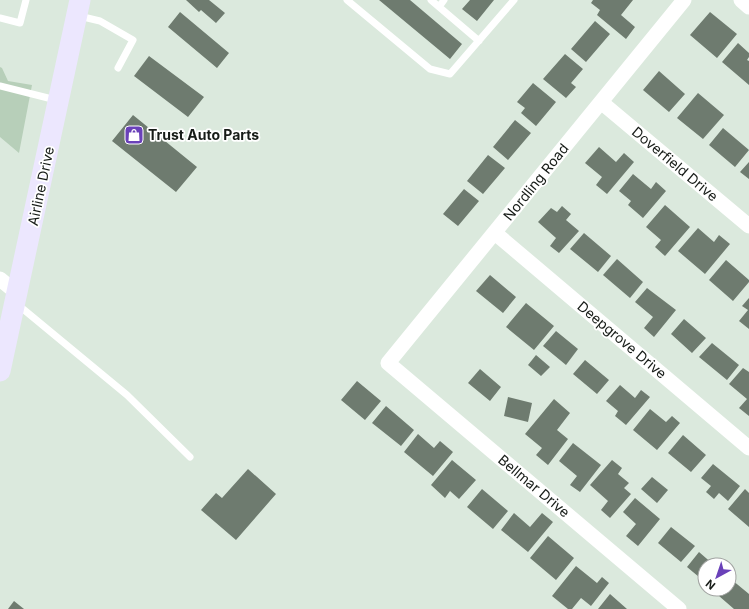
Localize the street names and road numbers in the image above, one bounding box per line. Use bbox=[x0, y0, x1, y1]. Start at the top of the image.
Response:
street label: Doverfield Drive bbox=[629, 123, 722, 204]
street label: Nordling Road bbox=[499, 140, 572, 224]
street label: Airline Drive bbox=[24, 145, 57, 227]
street label: Deepgrove Drive bbox=[574, 297, 670, 382]
street label: Bellmar Drive bbox=[495, 451, 574, 520]

